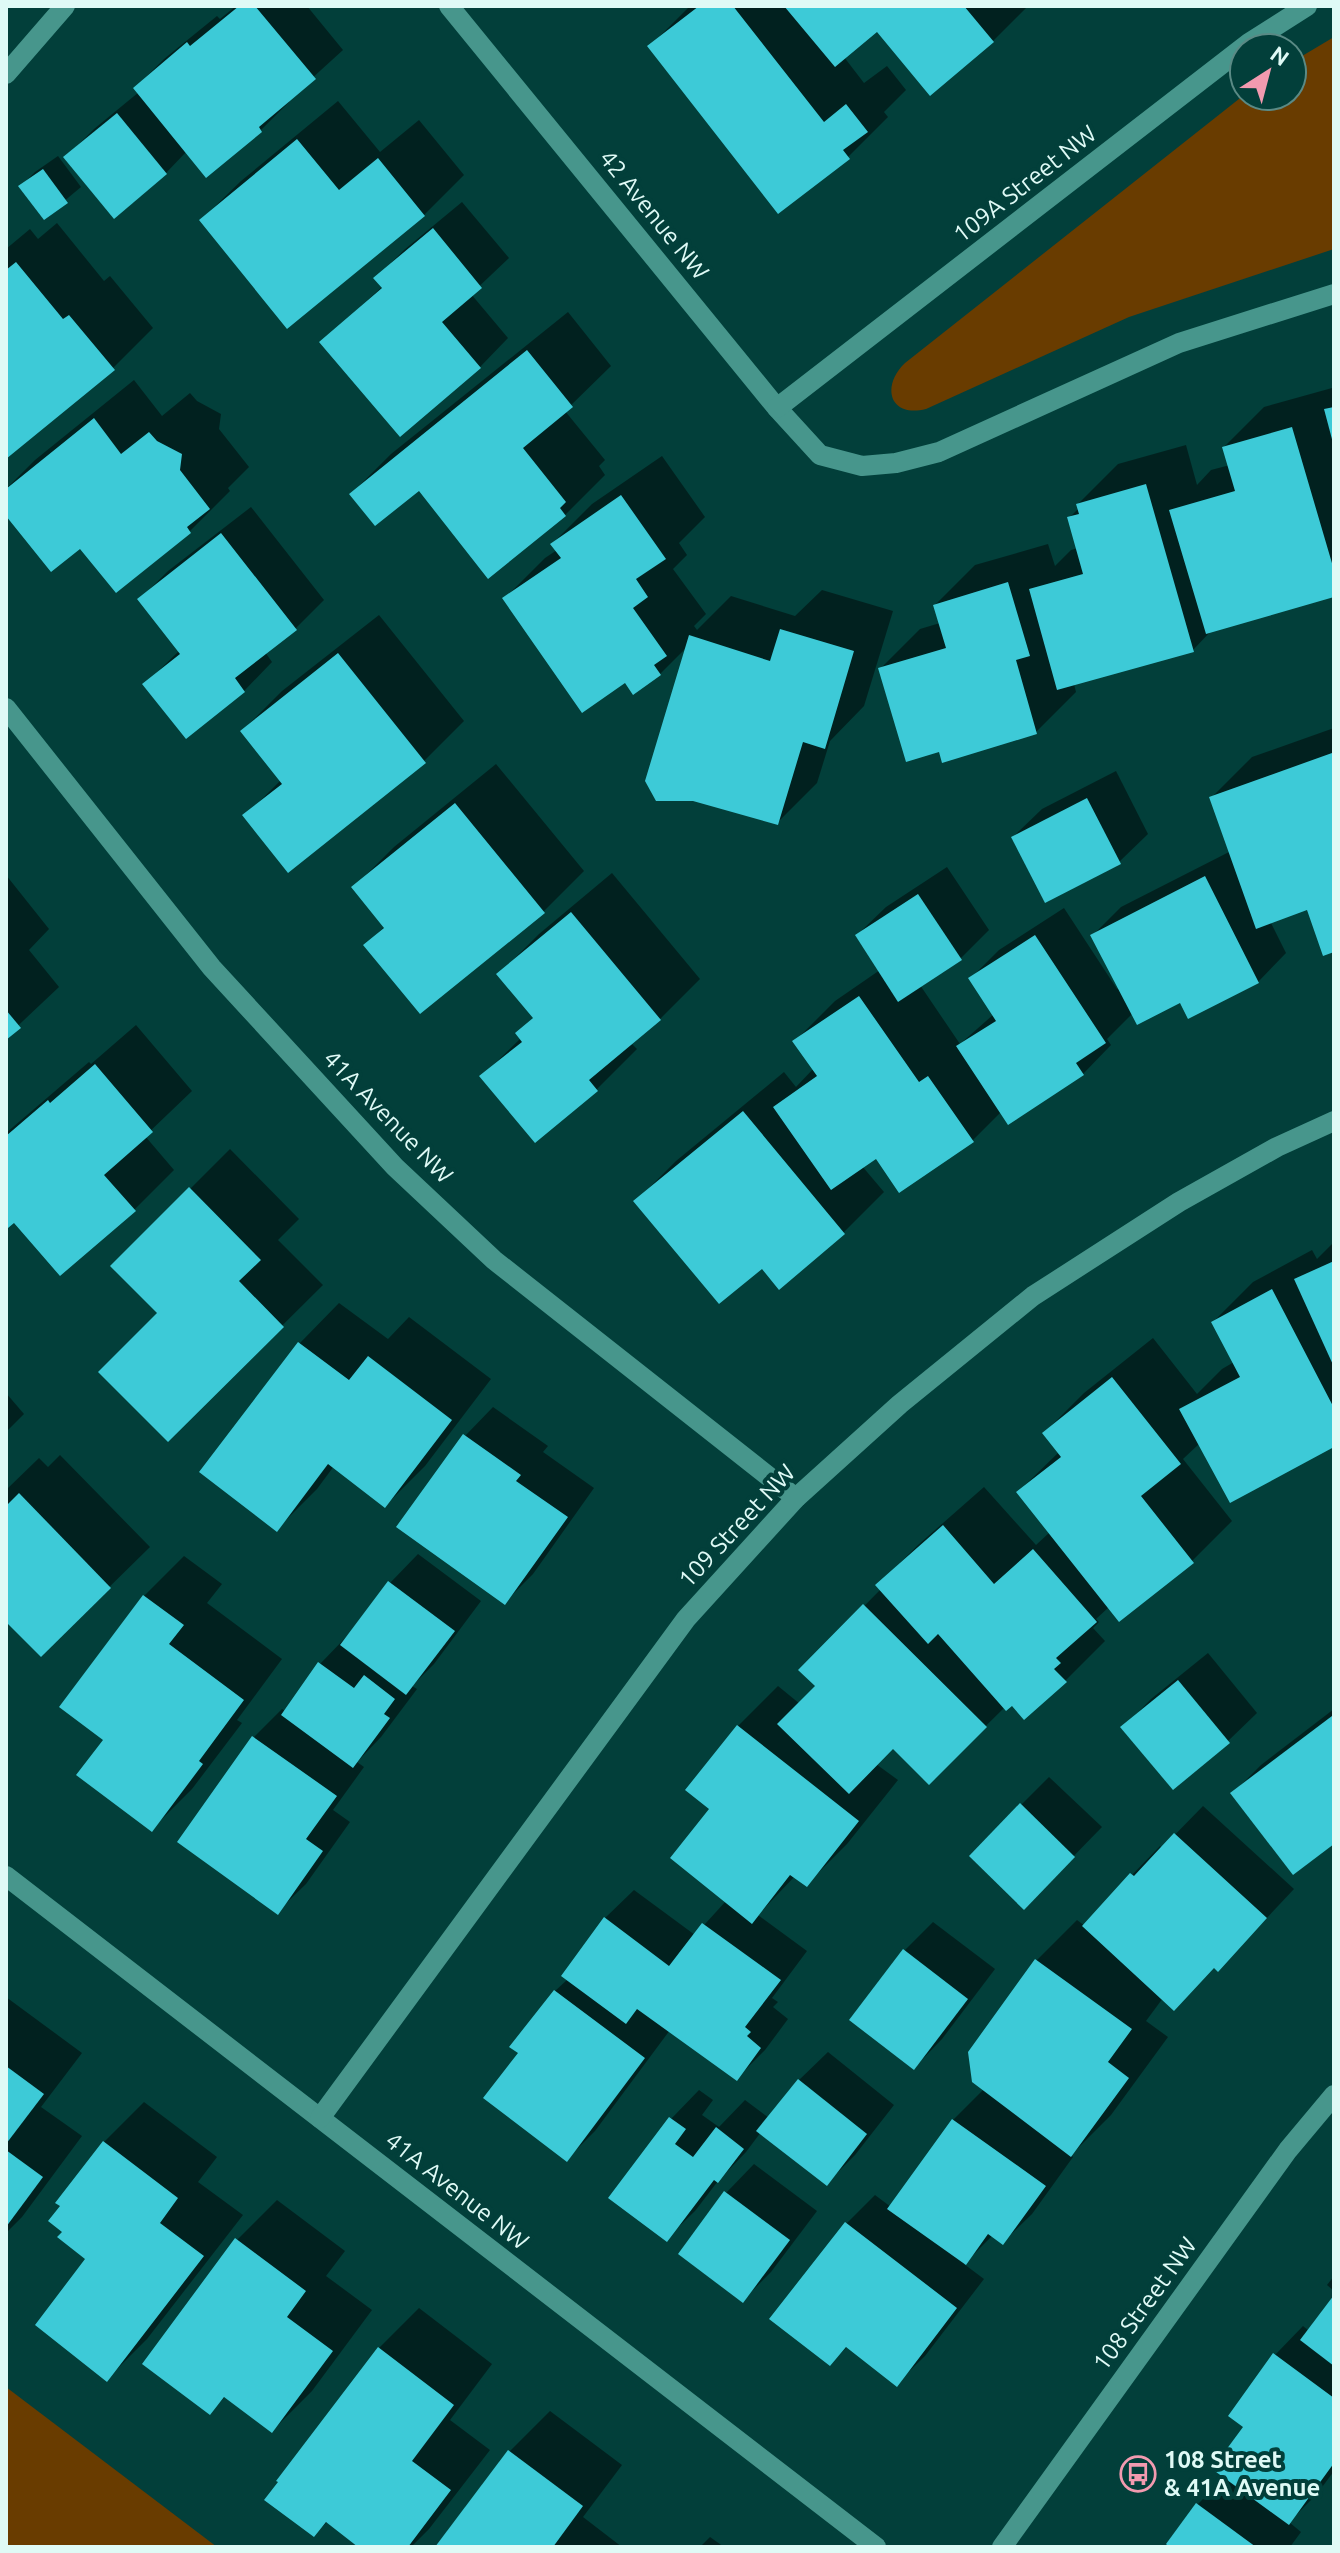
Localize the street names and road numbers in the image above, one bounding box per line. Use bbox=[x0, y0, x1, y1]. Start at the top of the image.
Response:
street label: 109A Street NW bbox=[948, 120, 1101, 248]
street label: 42 Avenue NW bbox=[594, 145, 715, 285]
street label: 41A Avenue NW bbox=[318, 1045, 458, 1189]
street label: 109 Street NW bbox=[673, 1459, 800, 1593]
street label: 41A Avenue NW bbox=[381, 2126, 534, 2255]
street label: 108 Street NW bbox=[1087, 2232, 1202, 2376]

